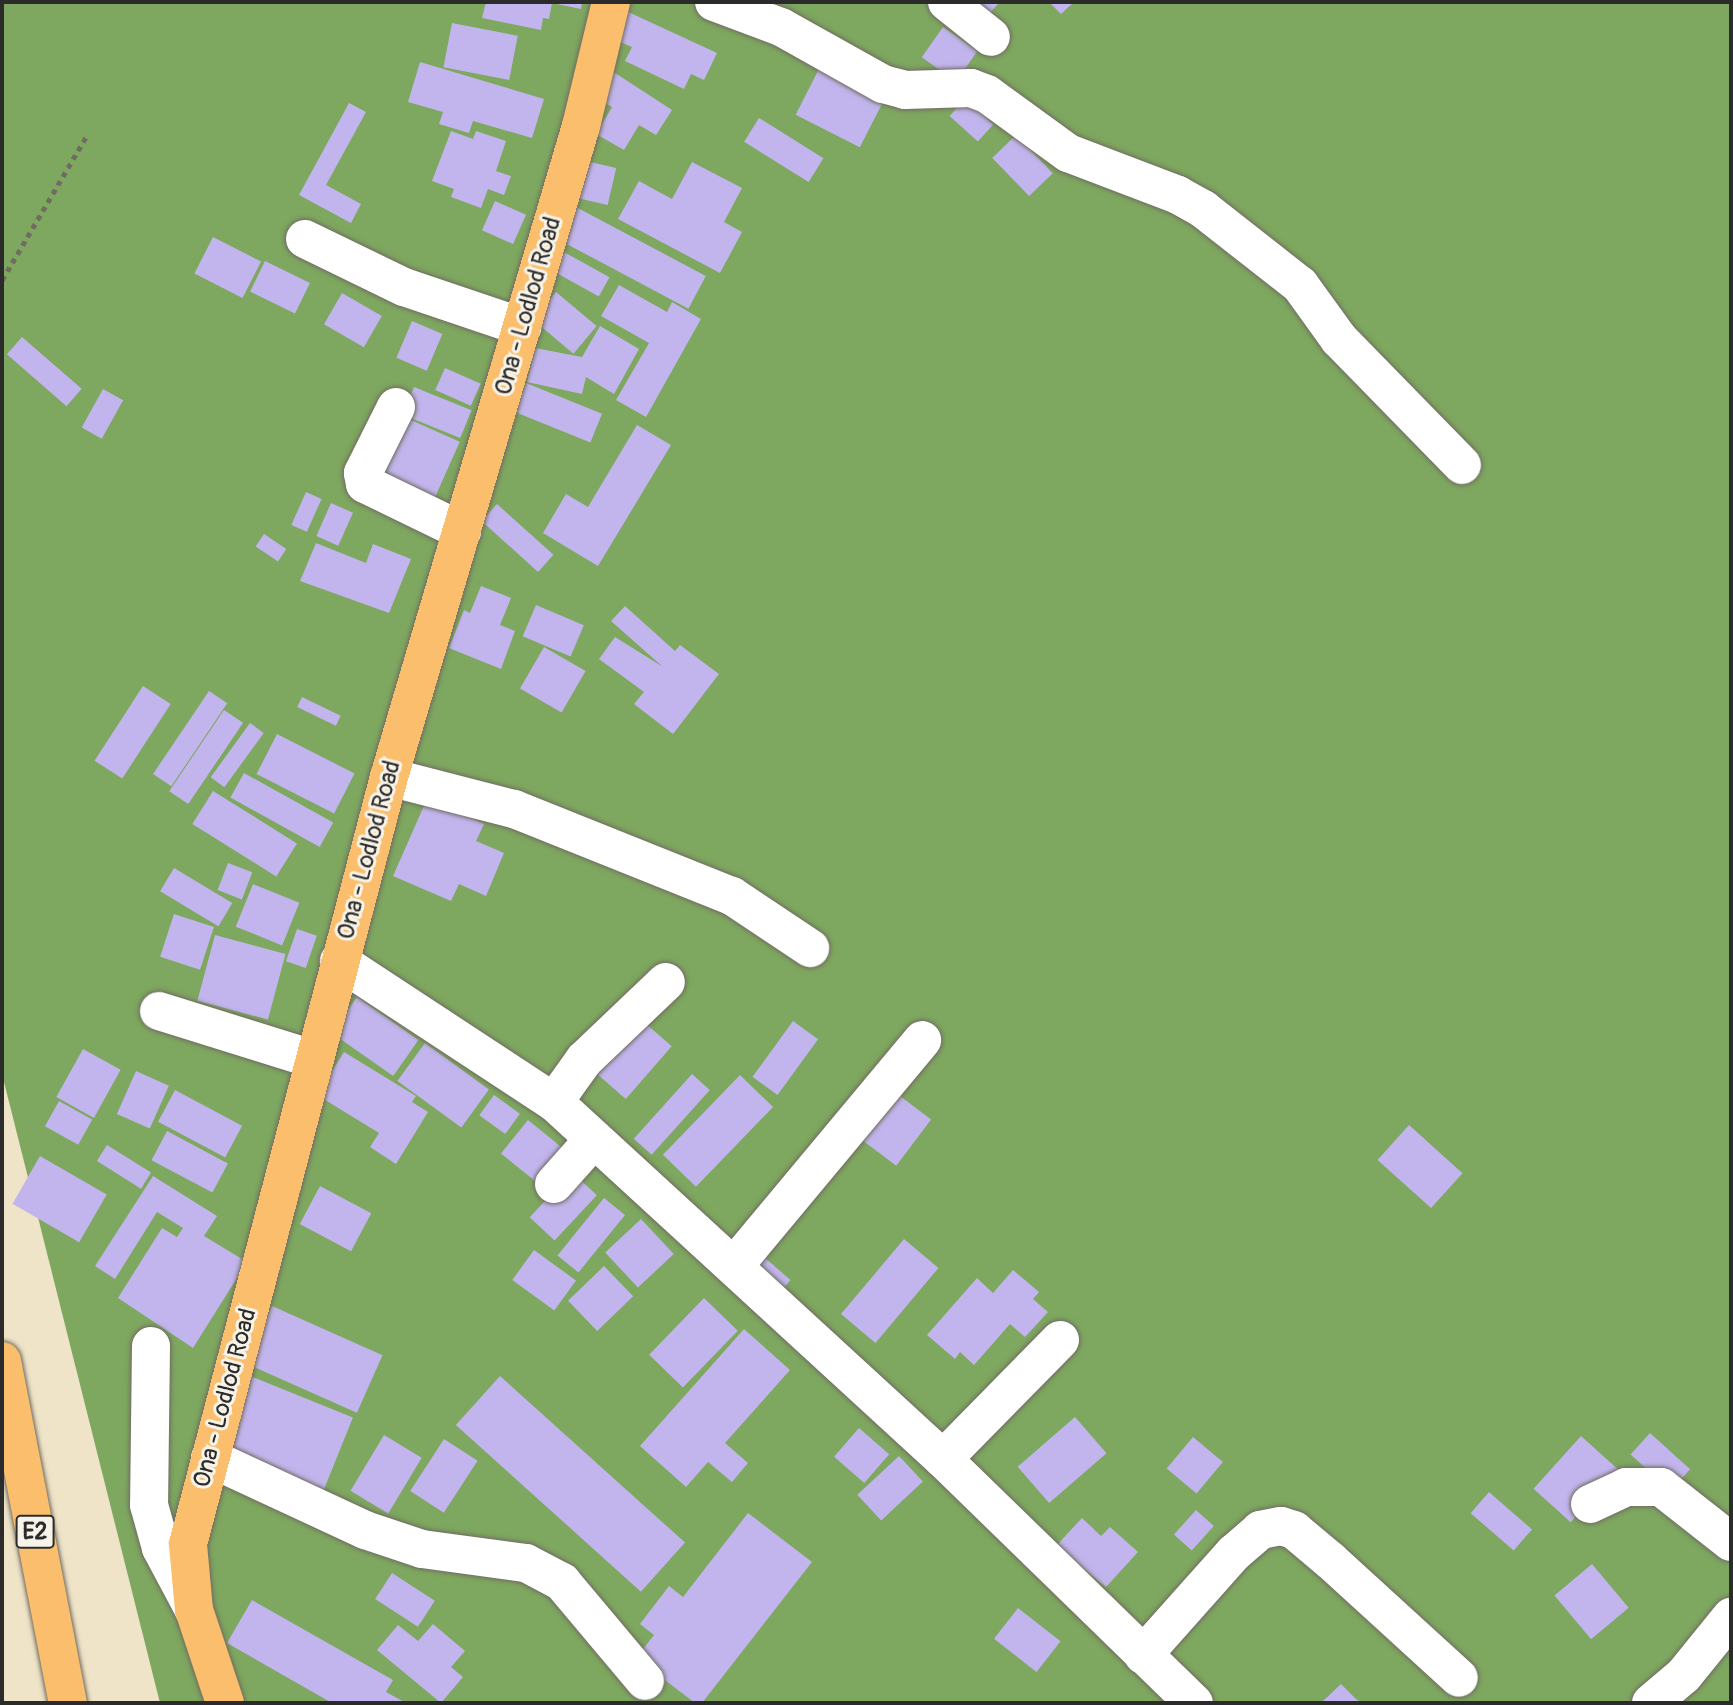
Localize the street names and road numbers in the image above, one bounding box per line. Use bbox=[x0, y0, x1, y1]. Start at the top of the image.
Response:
street label: Ona - Lodlod Road bbox=[489, 214, 567, 398]
street label: Ona - Lodlod Road bbox=[331, 757, 407, 943]
street label: Ona - Lodlod Road bbox=[187, 1305, 263, 1491]
road number: E2 bbox=[14, 1512, 56, 1552]

